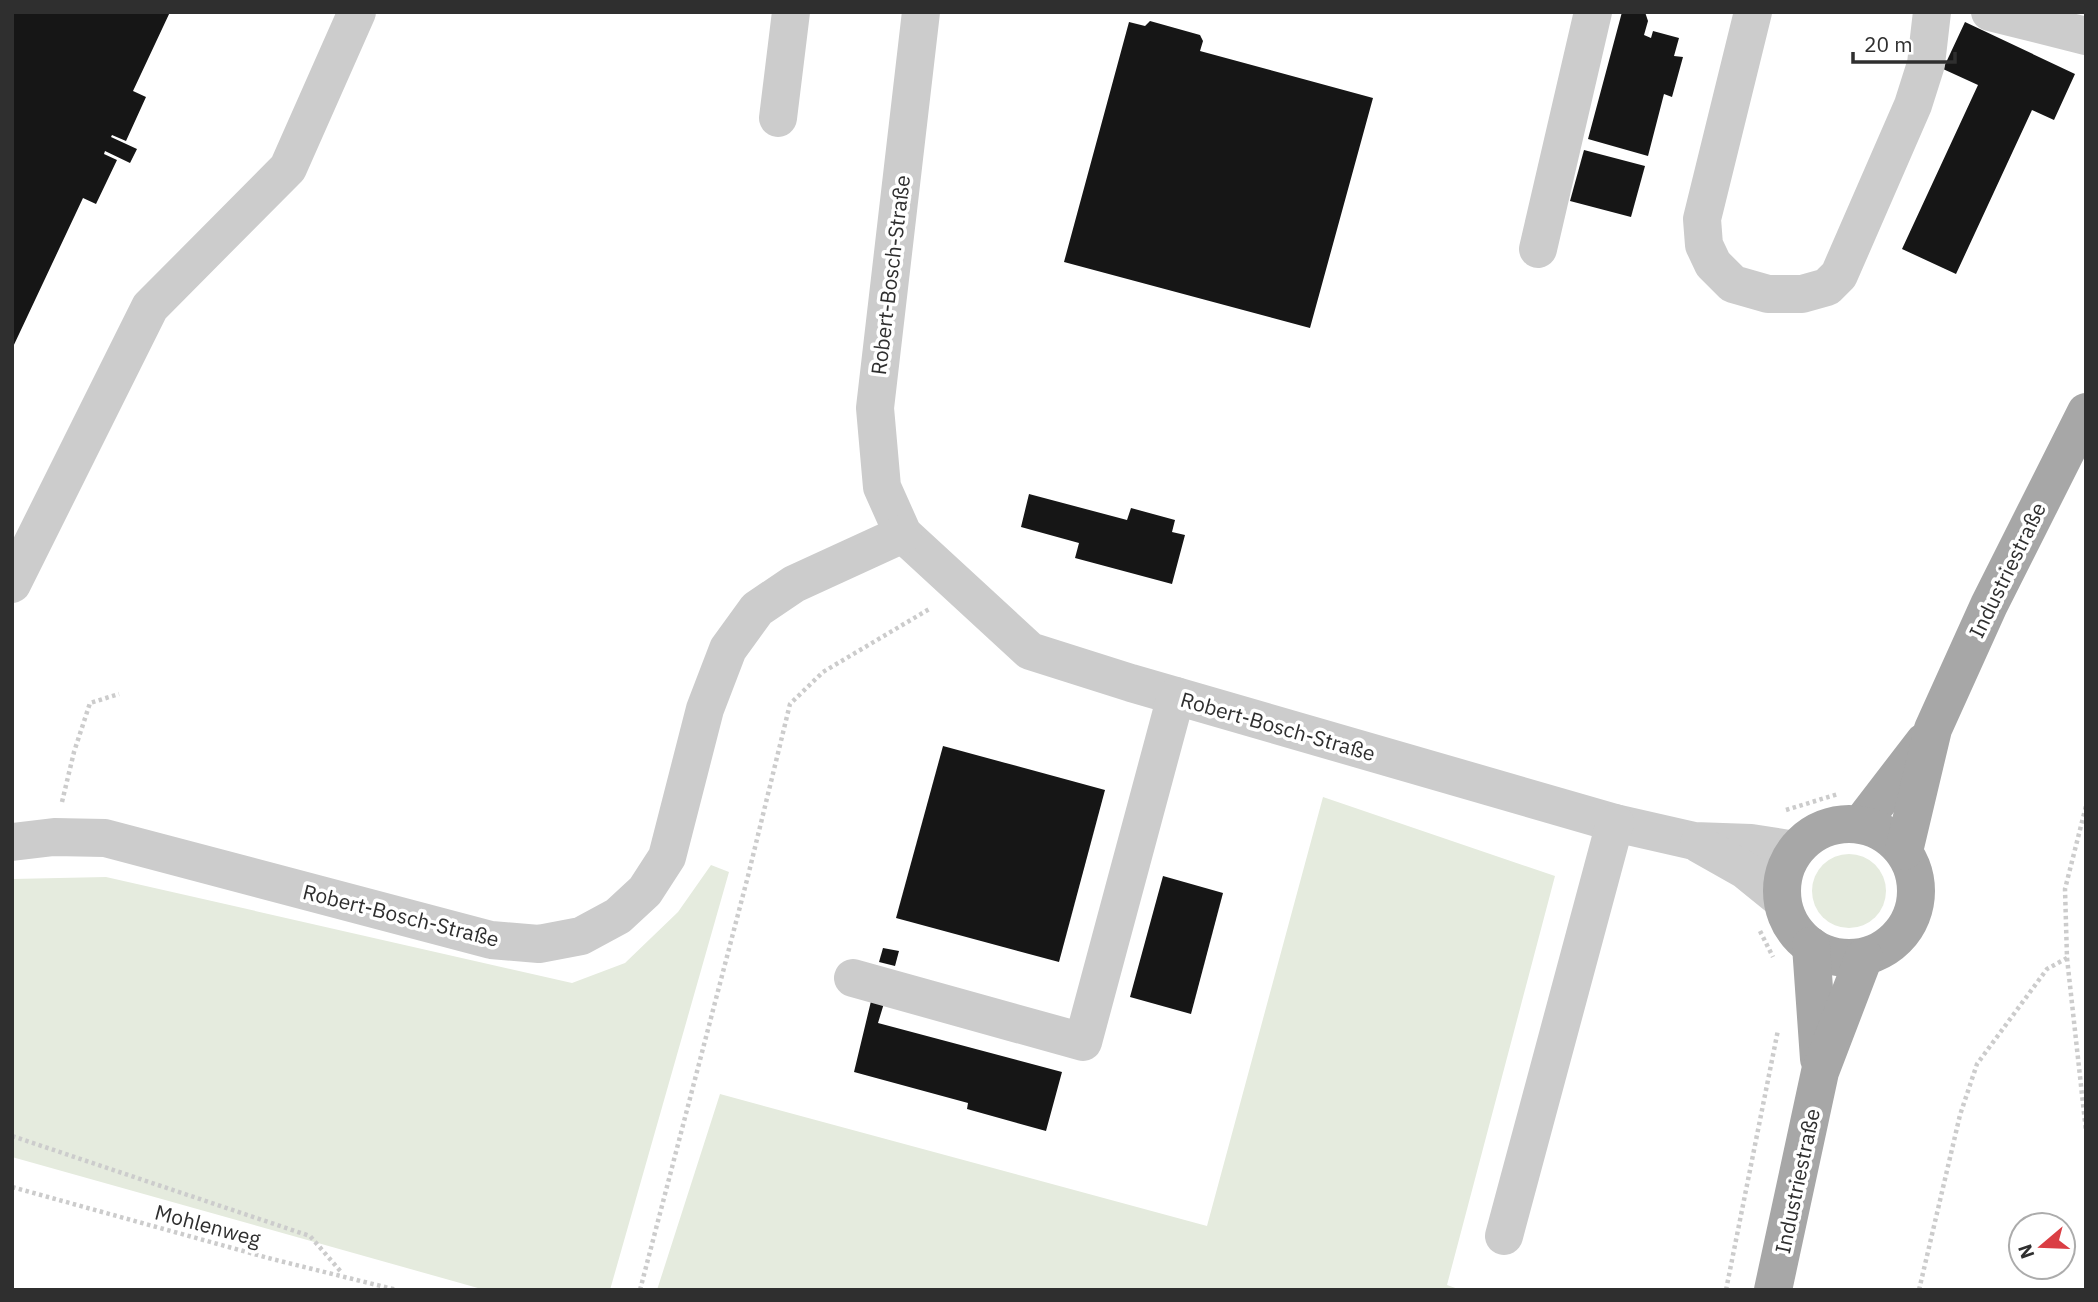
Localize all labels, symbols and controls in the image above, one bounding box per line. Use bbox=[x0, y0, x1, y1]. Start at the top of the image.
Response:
scale bar bbox=[1853, 21, 1954, 65]
text: 20 m bbox=[1864, 30, 1913, 58]
street label: Robert-Bosch-Straße bbox=[864, 173, 916, 377]
street label: Industriestraße bbox=[1962, 498, 2052, 642]
street label: Robert-Bosch-Straße bbox=[1177, 685, 1379, 767]
street label: Robert-Bosch-Straße bbox=[300, 877, 502, 953]
street label: Industriestraße bbox=[1768, 1106, 1826, 1256]
street label: Mohlenweg bbox=[152, 1197, 264, 1253]
north arrow bbox=[2007, 1211, 2077, 1281]
text: N bbox=[2012, 1241, 2040, 1262]

